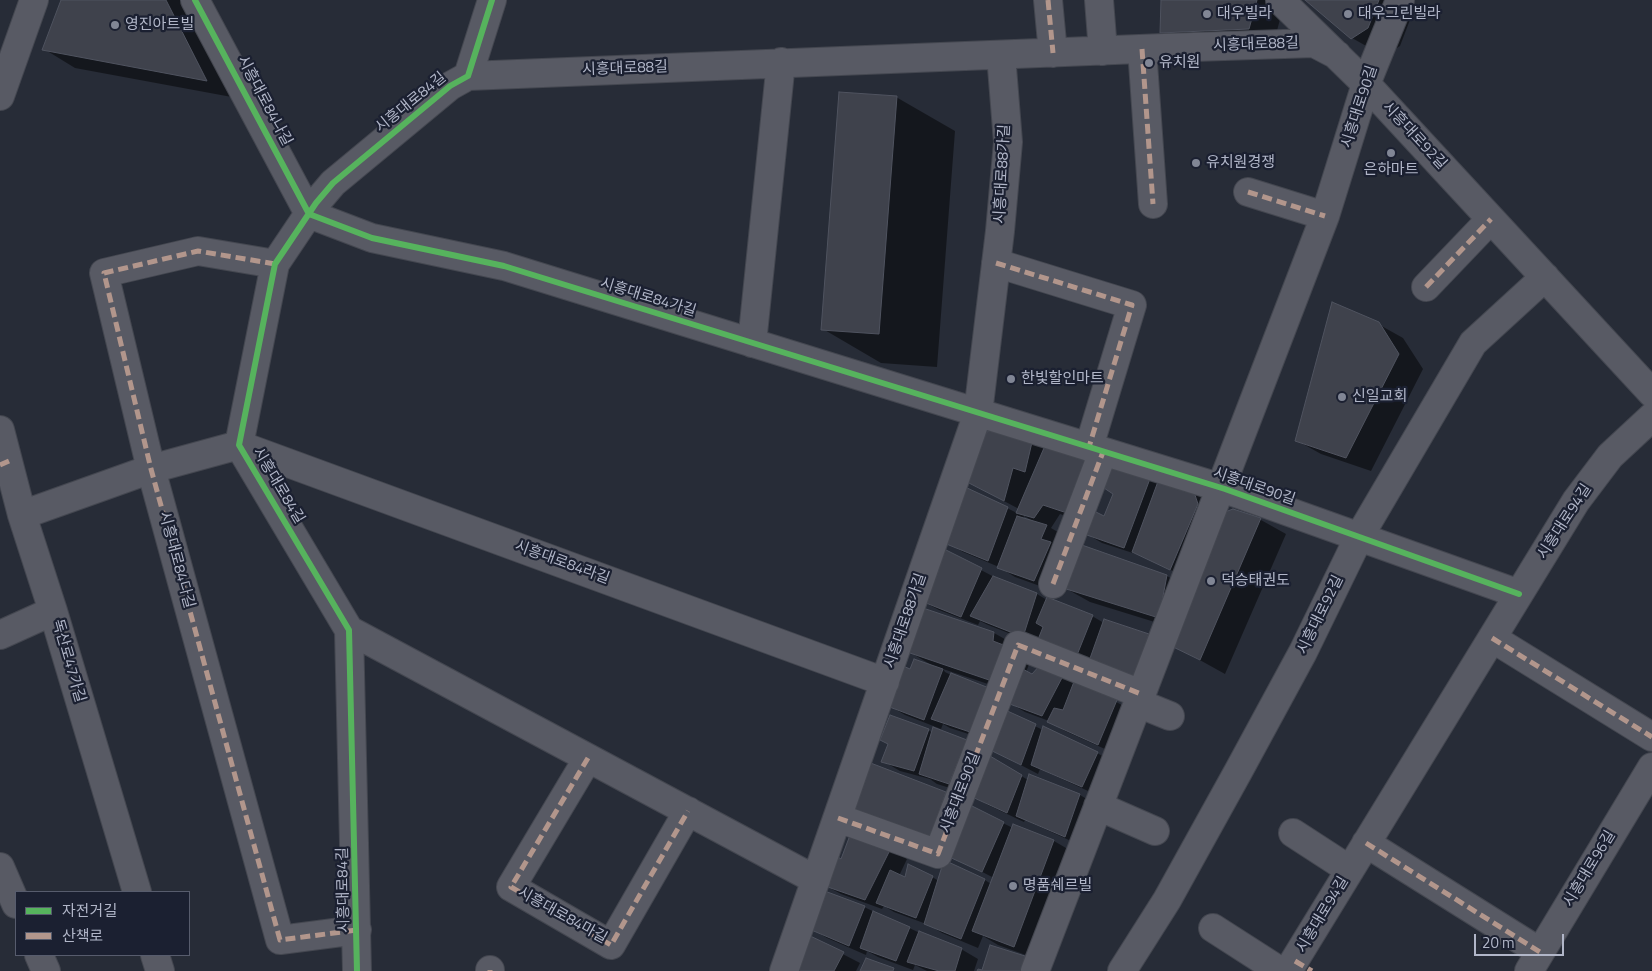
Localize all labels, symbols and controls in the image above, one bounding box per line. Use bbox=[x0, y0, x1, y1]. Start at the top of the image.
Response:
place label: 대우빌라 bbox=[1217, 5, 1272, 23]
place label: 대우그린빌라 bbox=[1358, 5, 1441, 23]
marker: 대우빌라 bbox=[1201, 8, 1213, 20]
marker: 대우그린빌라 bbox=[1342, 8, 1354, 20]
place label: 영진아트빌 bbox=[125, 16, 194, 34]
marker: 영진아트빌 bbox=[109, 19, 121, 31]
street label: 시흥대로88길 bbox=[1213, 35, 1299, 55]
street label: 시흥대로84나길 bbox=[233, 53, 295, 149]
place label: 유치원 bbox=[1159, 54, 1200, 72]
marker: 유치원 bbox=[1143, 57, 1155, 69]
street label: 시흥대로88길 bbox=[582, 59, 668, 79]
street label: 시흥대로90길 bbox=[1338, 63, 1382, 151]
street label: 시흥대로84길 bbox=[372, 69, 450, 137]
street label: 시흥대로92길 bbox=[1378, 98, 1450, 174]
street label: 시흥대로88가길 bbox=[991, 124, 1015, 224]
marker: 은하마트 bbox=[1385, 147, 1397, 159]
place label: 유치원경쟁 bbox=[1206, 154, 1275, 172]
marker: 유치원경쟁 bbox=[1190, 157, 1202, 169]
place label: 은하마트 bbox=[1363, 161, 1419, 179]
street label: 시흥대로84가길 bbox=[598, 275, 698, 321]
place label: 한빛할인마트 bbox=[1021, 370, 1104, 388]
marker: 한빛할인마트 bbox=[1005, 373, 1017, 385]
place label: 신일교회 bbox=[1352, 388, 1407, 406]
marker: 신일교회 bbox=[1336, 391, 1348, 403]
street label: 시흥대로84길 bbox=[248, 445, 308, 527]
street label: 시흥대로90길 bbox=[1211, 465, 1297, 509]
street label: 시흥대로94길 bbox=[1534, 481, 1596, 563]
street label: 시흥대로84다길 bbox=[154, 510, 198, 610]
street label: 시흥대로84라길 bbox=[512, 538, 612, 588]
street label: 시흥대로88가길 bbox=[881, 571, 931, 671]
place label: 덕승태권도 bbox=[1221, 572, 1290, 590]
street label: 시흥대로92길 bbox=[1294, 572, 1348, 658]
marker: 덕승태권도 bbox=[1205, 575, 1217, 587]
street label: 독산로47가길 bbox=[48, 617, 88, 705]
street label: 시흥대로90길 bbox=[937, 750, 985, 836]
street label: 시흥대로96길 bbox=[1560, 828, 1620, 910]
street label: 시흥대로84길 bbox=[334, 847, 354, 933]
street label: 시흥대로94길 bbox=[1293, 874, 1353, 956]
place label: 명품쉐르빌 bbox=[1023, 877, 1092, 895]
marker: 명품쉐르빌 bbox=[1007, 880, 1019, 892]
street label: 시흥대로84마길 bbox=[514, 884, 610, 948]
legend bbox=[15, 891, 190, 956]
text: 자전거길 bbox=[62, 899, 117, 922]
text: 산책로 bbox=[62, 924, 103, 947]
scale bar bbox=[1477, 924, 1567, 956]
text: 20 m bbox=[1482, 931, 1515, 954]

